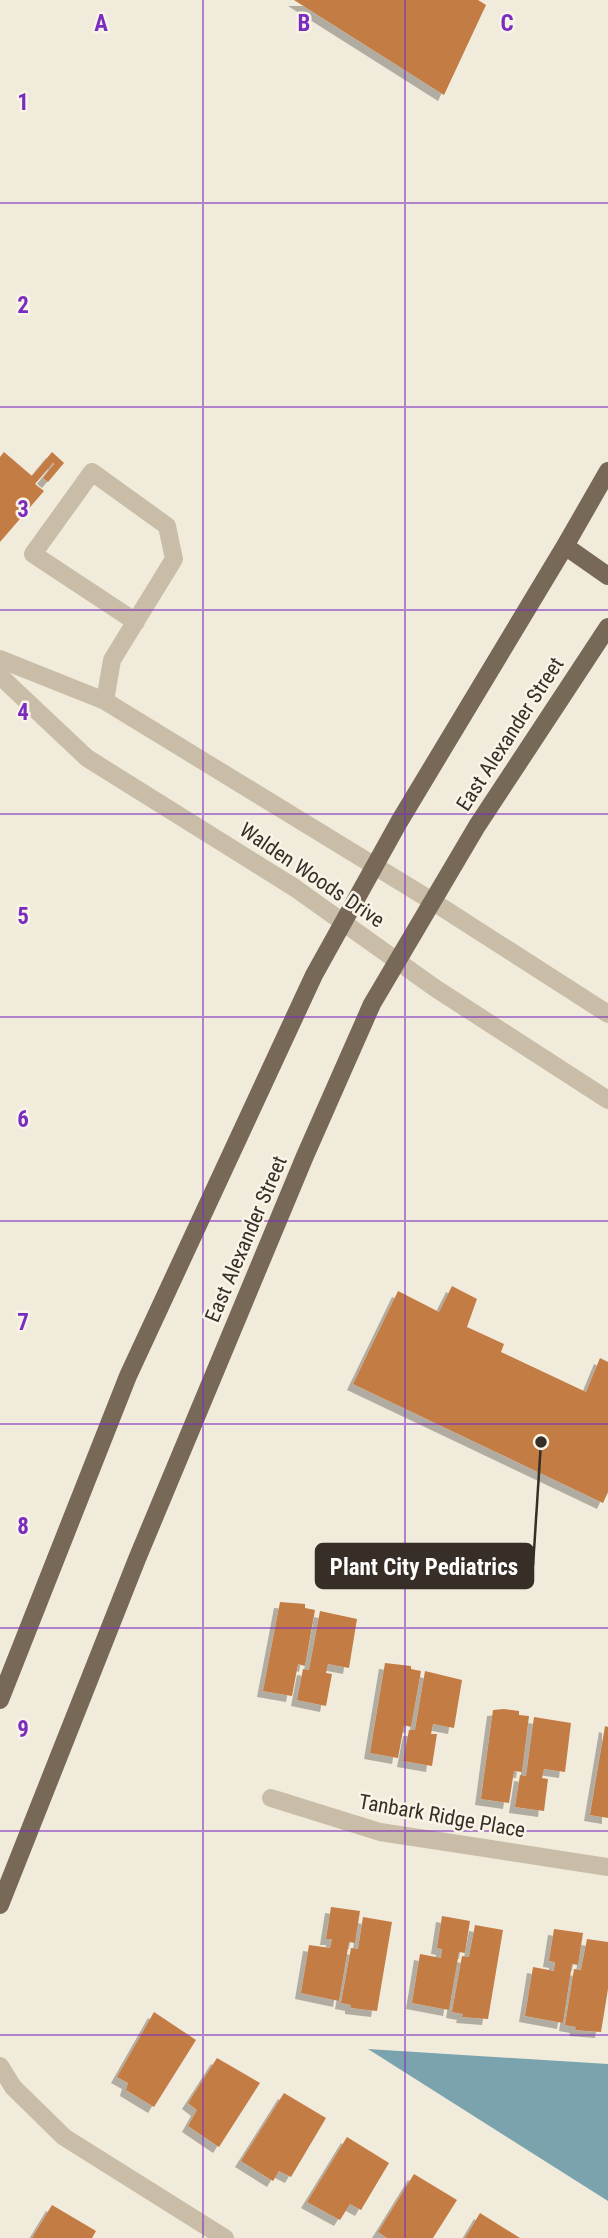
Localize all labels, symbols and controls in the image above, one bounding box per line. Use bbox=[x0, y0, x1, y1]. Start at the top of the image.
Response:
text: A bbox=[94, 10, 108, 37]
text: B bbox=[298, 10, 310, 37]
text: C bbox=[500, 10, 514, 37]
text: 1 bbox=[17, 89, 29, 116]
text: 2 bbox=[17, 292, 29, 319]
text: 3 bbox=[17, 496, 29, 523]
street label: East Alexander Street bbox=[451, 653, 569, 815]
text: 4 bbox=[17, 699, 29, 726]
street label: Walden Woods Drive bbox=[235, 818, 389, 932]
text: 5 bbox=[17, 903, 29, 930]
text: 6 bbox=[17, 1106, 29, 1133]
street label: East Alexander Street bbox=[200, 1152, 292, 1326]
text: 7 bbox=[17, 1309, 29, 1336]
text: 8 bbox=[17, 1513, 29, 1540]
callout: Plant City Pediatrics bbox=[316, 1544, 533, 1588]
text: Plant City Pediatrics bbox=[330, 1554, 518, 1581]
text: 9 bbox=[17, 1716, 29, 1743]
street label: Tanbark Ridge Place bbox=[357, 1790, 527, 1842]

